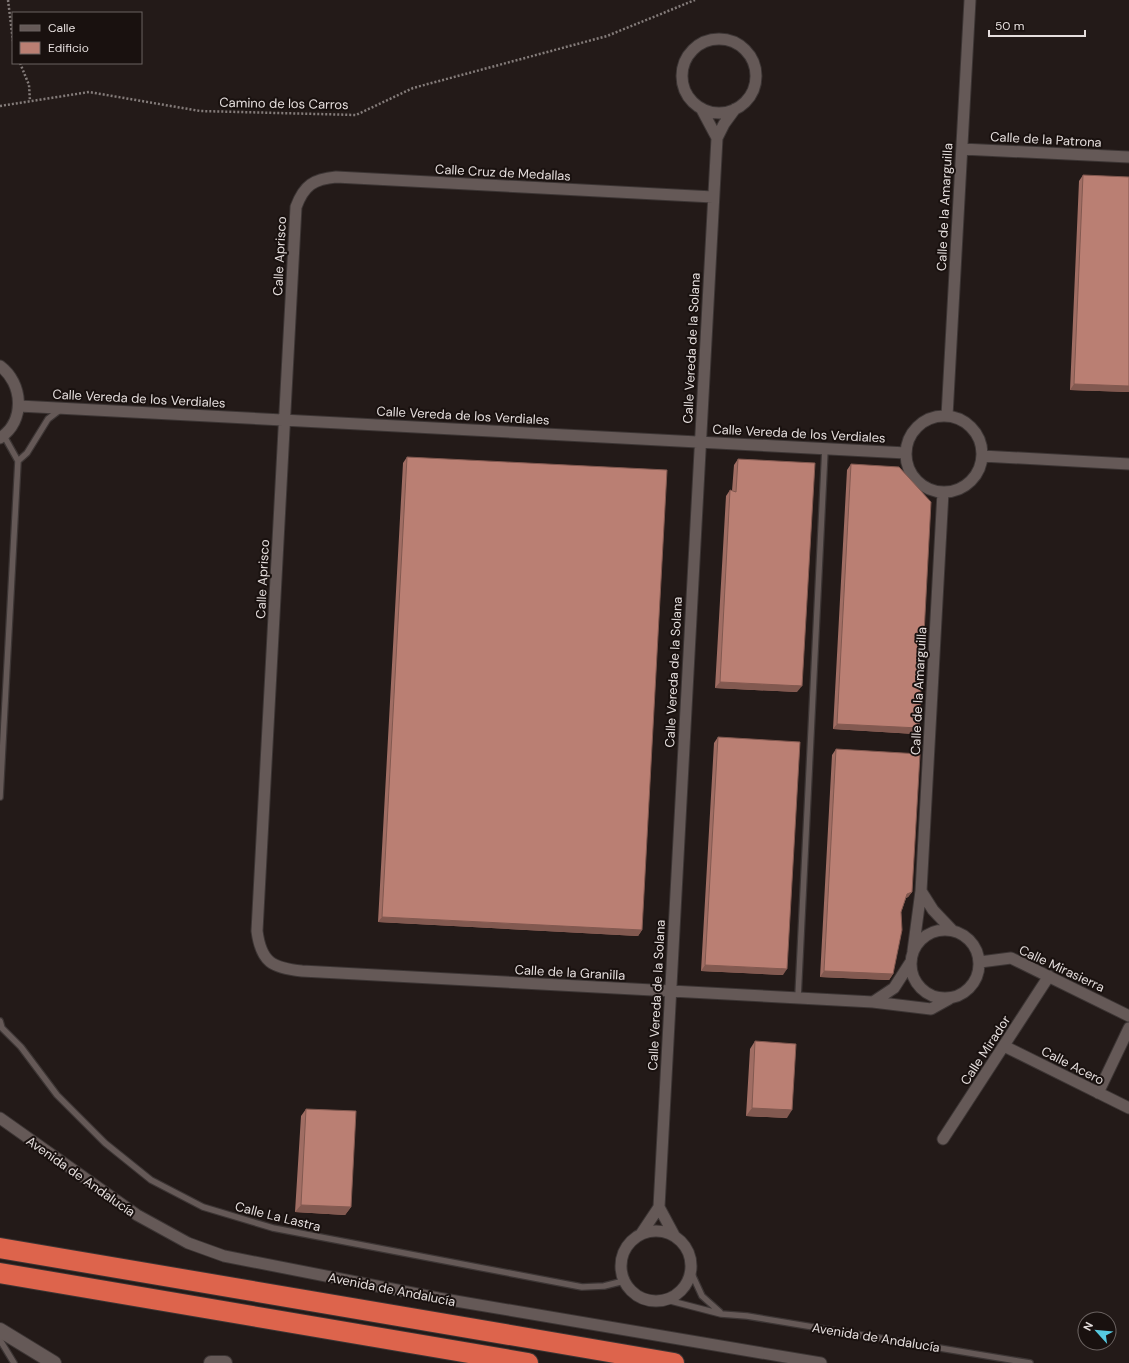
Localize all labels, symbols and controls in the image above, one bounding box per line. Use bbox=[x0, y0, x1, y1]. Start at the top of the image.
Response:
legend bbox=[12, 12, 142, 64]
scale bar bbox=[989, 12, 1085, 38]
text: 50 m bbox=[995, 18, 1024, 34]
text: Calle bbox=[48, 20, 75, 36]
text: Edificio bbox=[48, 40, 89, 56]
street label: Camino de los Carros bbox=[219, 94, 349, 113]
street label: Calle de la Patrona bbox=[990, 128, 1102, 151]
street label: Calle de la Amarguilla bbox=[933, 143, 956, 271]
street label: Calle Cruz de Medallas bbox=[435, 160, 571, 185]
street label: Calle Aprisco bbox=[269, 216, 290, 296]
street label: Calle Vereda de la Solana bbox=[679, 272, 704, 424]
street label: Calle Vereda de los Verdiales bbox=[52, 385, 226, 412]
street label: Calle Vereda de los Verdiales bbox=[376, 402, 550, 429]
street label: Calle Vereda de los Verdiales bbox=[712, 420, 886, 447]
street label: Calle Aprisco bbox=[252, 539, 273, 619]
street label: Calle Vereda de la Solana bbox=[661, 596, 686, 748]
street label: Calle de la Amarguilla bbox=[907, 627, 930, 755]
street label: Calle Vereda de la Solana bbox=[644, 919, 669, 1071]
street label: Calle Mirasierra bbox=[1016, 941, 1107, 996]
street label: Calle de la Granilla bbox=[514, 961, 626, 984]
street label: Calle Mirador bbox=[957, 1012, 1014, 1088]
street label: Calle Acero bbox=[1038, 1042, 1107, 1089]
street label: Avenida de Andalucía bbox=[23, 1132, 139, 1220]
street label: Calle La Lastra bbox=[233, 1198, 322, 1235]
street label: Avenida de Andalucía bbox=[327, 1269, 457, 1310]
north arrow bbox=[1077, 1311, 1117, 1351]
street label: Avenida de Andalucía bbox=[811, 1319, 941, 1356]
text: N bbox=[1080, 1320, 1096, 1333]

